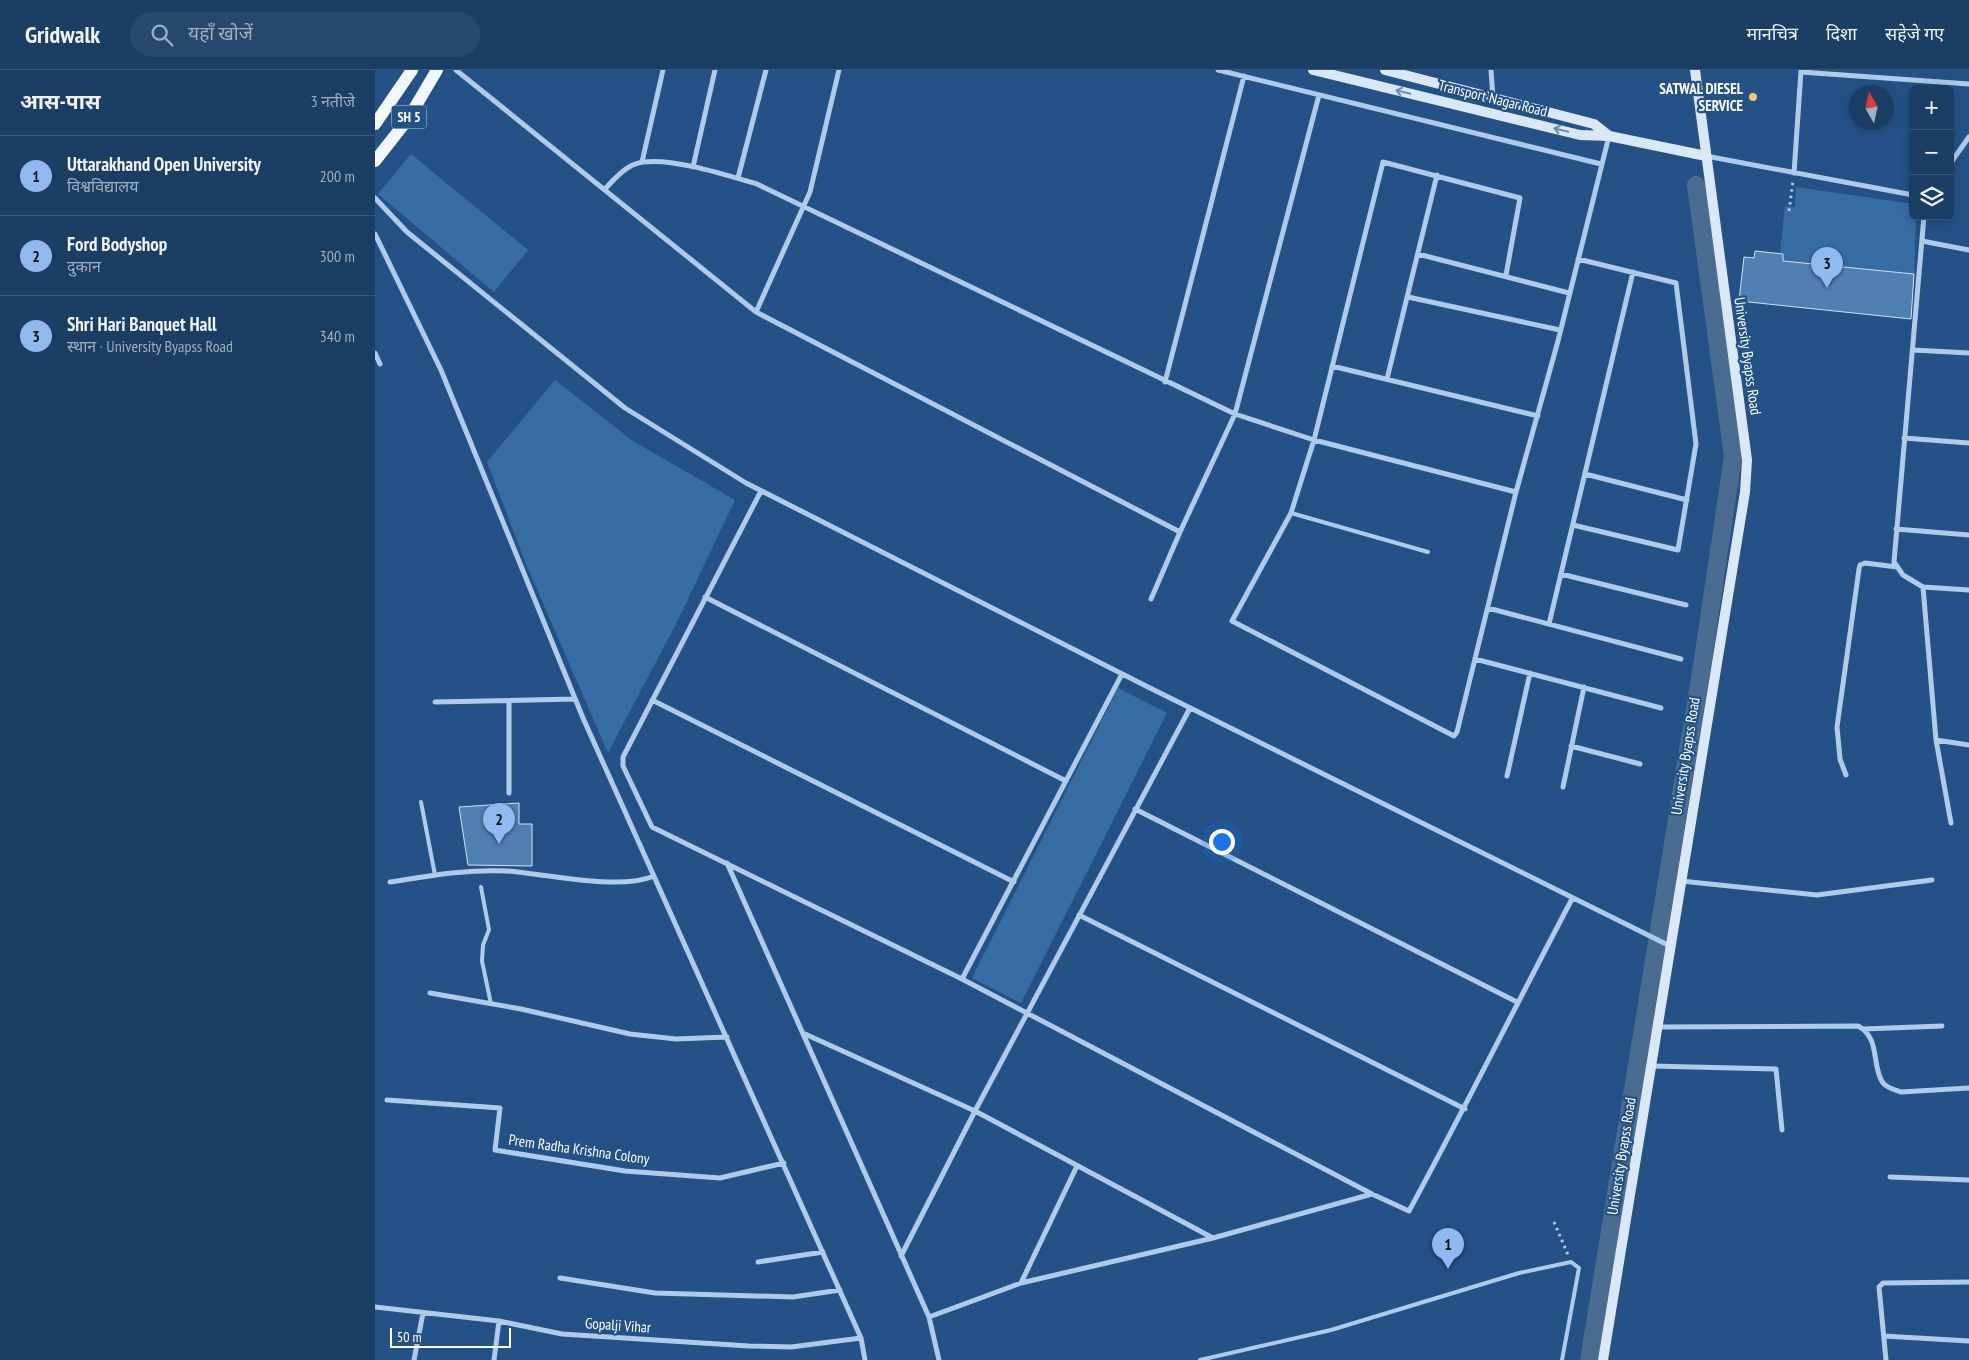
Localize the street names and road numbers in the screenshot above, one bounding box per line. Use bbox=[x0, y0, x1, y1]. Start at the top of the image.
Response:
street label: Transport Nagar Road bbox=[1437, 75, 1549, 121]
road number: SH 5 bbox=[391, 106, 427, 128]
street label: University Byapss Road bbox=[1730, 296, 1766, 416]
street label: University Byapss Road bbox=[1666, 696, 1704, 816]
street label: University Byapss Road bbox=[1602, 1096, 1640, 1216]
street label: Prem Radha Krishna Colony bbox=[507, 1130, 651, 1168]
street label: Gopalji Vihar bbox=[584, 1313, 653, 1337]

